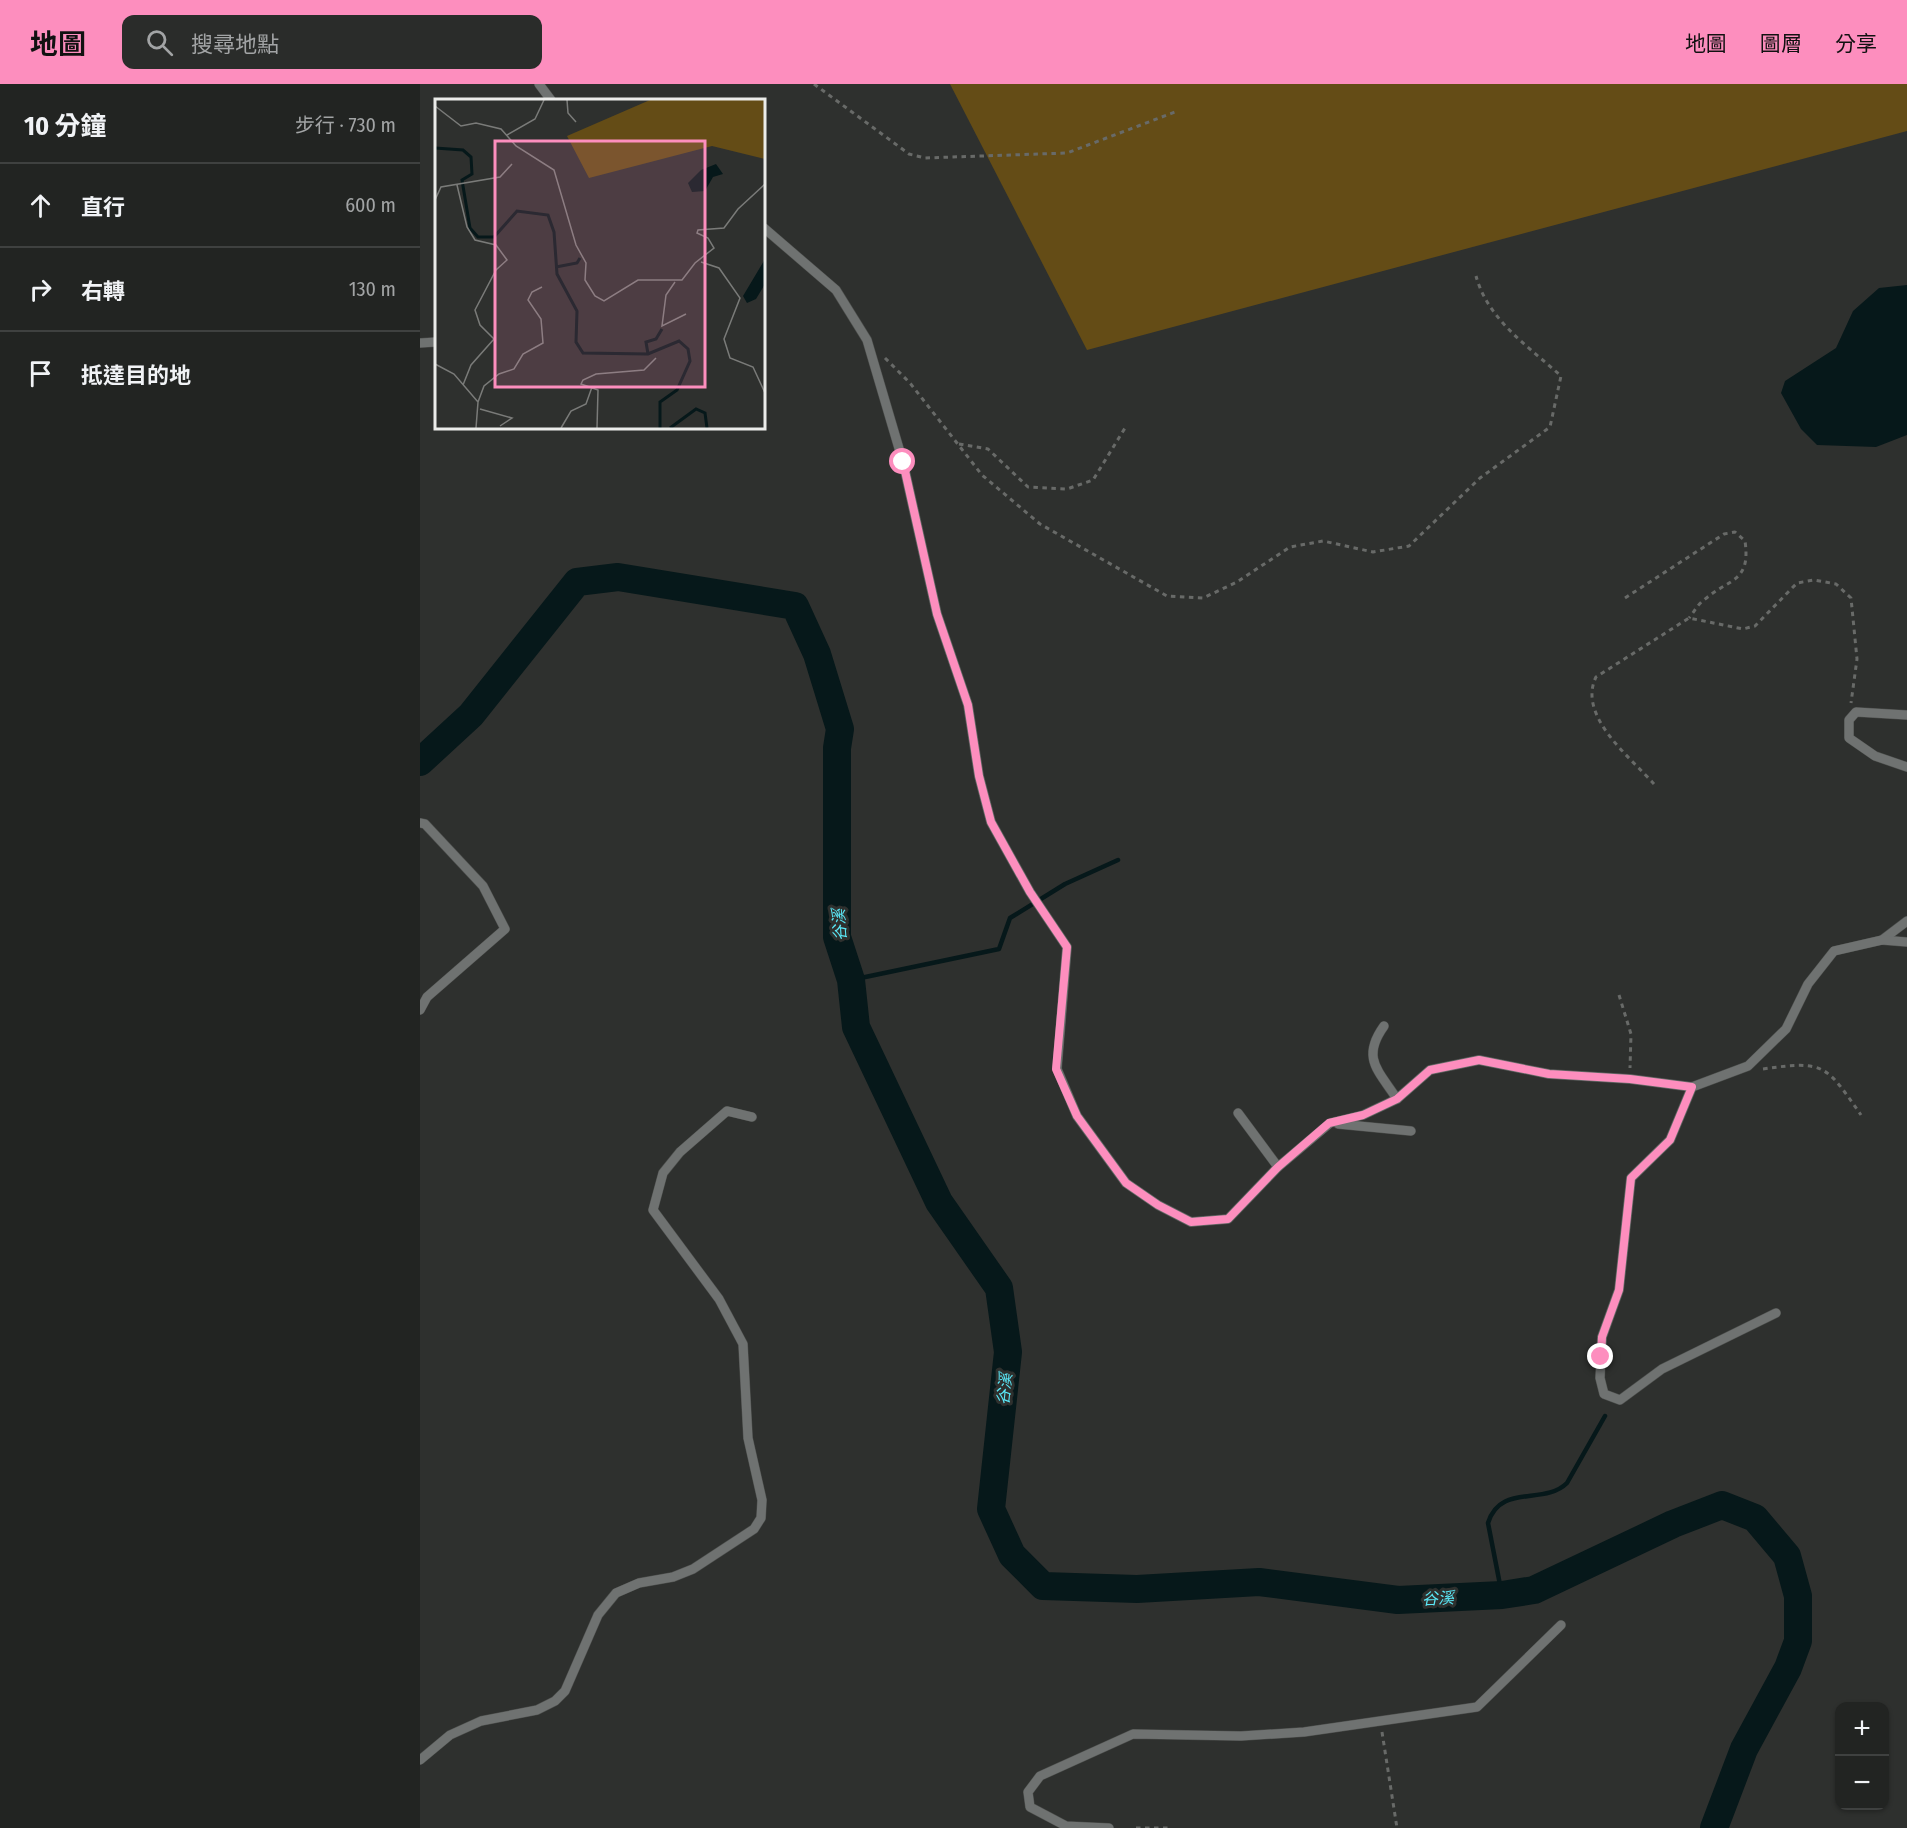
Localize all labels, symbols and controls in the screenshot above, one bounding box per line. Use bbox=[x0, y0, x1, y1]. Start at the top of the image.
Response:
search box bbox=[122, 15, 542, 69]
icon: search bbox=[143, 26, 176, 59]
text: 地圖 bbox=[30, 28, 86, 61]
text: 搜尋地點 bbox=[191, 31, 279, 58]
text: 地圖 bbox=[1685, 31, 1727, 57]
text: 圖層 bbox=[1760, 31, 1802, 57]
text: 分享 bbox=[1835, 31, 1877, 57]
inset map bbox=[435, 99, 765, 429]
text: 10 分鐘 bbox=[24, 111, 107, 142]
text: 步行 · 730 m bbox=[295, 113, 396, 137]
icon: ahead bbox=[24, 189, 57, 222]
text: 600 m bbox=[345, 193, 396, 217]
text: 直行 bbox=[81, 194, 125, 221]
icon: right bbox=[24, 273, 57, 306]
text: 130 m bbox=[349, 277, 396, 301]
text: 右轉 bbox=[81, 278, 125, 305]
icon: arrive bbox=[24, 357, 57, 390]
text: 抵達目的地 bbox=[81, 362, 191, 389]
route start bbox=[889, 448, 915, 474]
water label: 谷溪 bbox=[829, 906, 850, 942]
route end bbox=[1587, 1343, 1613, 1369]
water label: 谷溪 bbox=[993, 1370, 1016, 1406]
water label: 谷溪 bbox=[1422, 1588, 1456, 1609]
map controls bbox=[1835, 1702, 1889, 1810]
button: + bbox=[1835, 1702, 1889, 1756]
button: − bbox=[1835, 1756, 1889, 1810]

